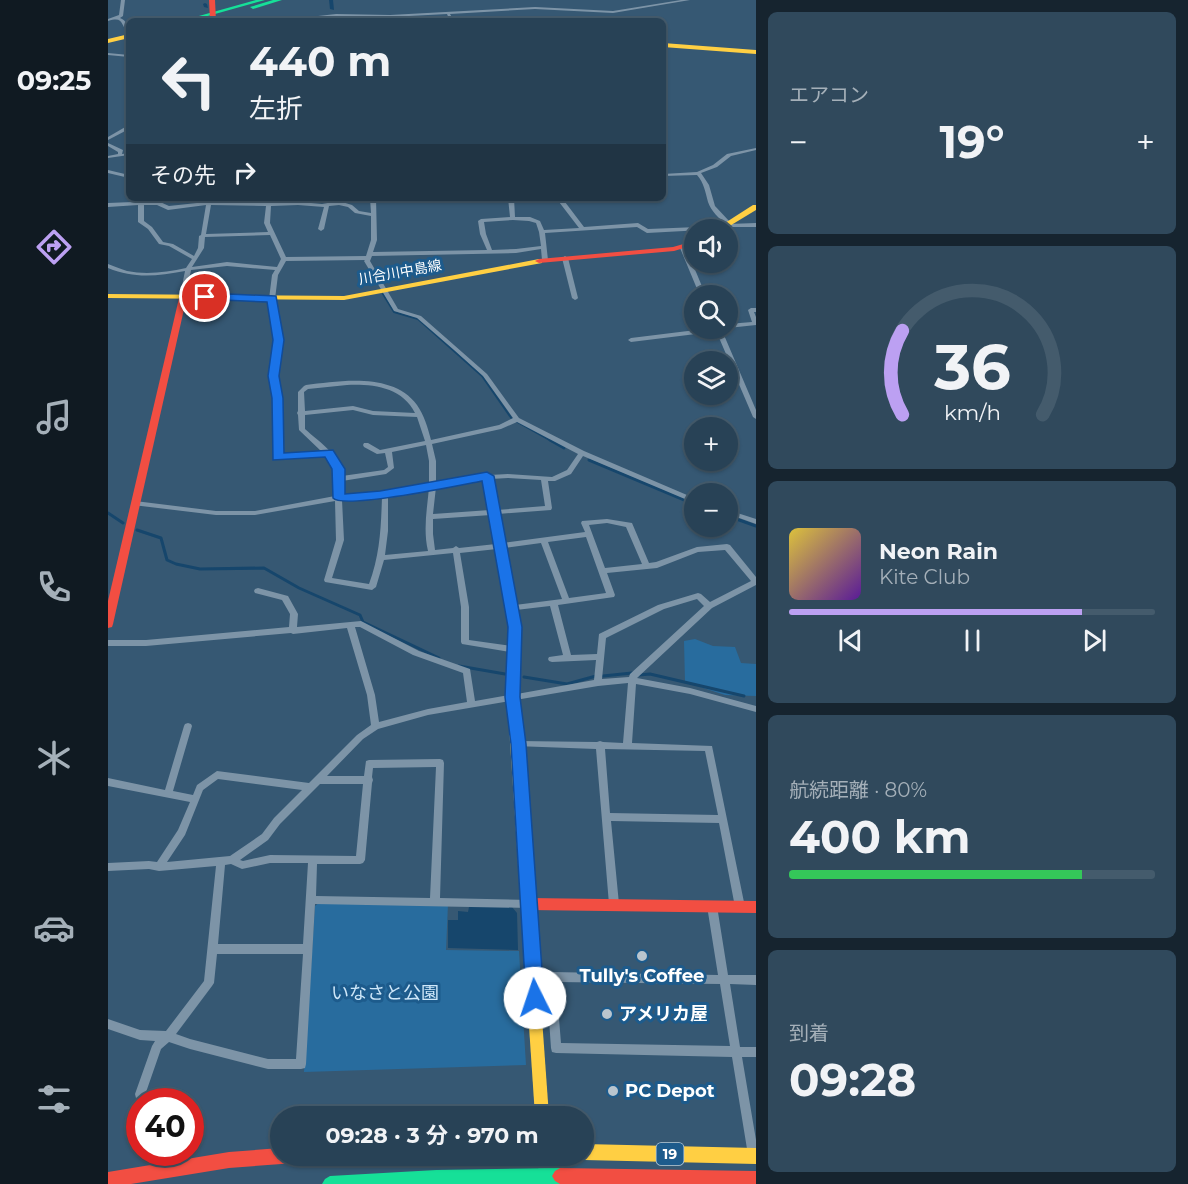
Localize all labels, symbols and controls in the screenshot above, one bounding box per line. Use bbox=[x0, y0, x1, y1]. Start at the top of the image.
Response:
text: 440 m bbox=[249, 35, 391, 87]
icon: left bbox=[150, 42, 228, 120]
text: 09:25 bbox=[17, 64, 91, 97]
text: エアコン bbox=[789, 83, 869, 107]
text: 左折 bbox=[249, 92, 303, 125]
text: 19° bbox=[939, 114, 1005, 169]
text: − bbox=[789, 122, 808, 162]
text: + bbox=[1136, 122, 1155, 162]
icon: right bbox=[228, 156, 261, 189]
text: その先 bbox=[150, 162, 216, 189]
map controls bbox=[684, 219, 738, 537]
button: sound bbox=[684, 219, 738, 273]
icon: directions bbox=[33, 226, 75, 268]
street label: 川合川中島線 bbox=[357, 256, 443, 288]
pin bbox=[179, 271, 230, 322]
icon: arrive bbox=[188, 280, 221, 313]
button: search bbox=[684, 285, 738, 339]
text: 36 bbox=[933, 329, 1010, 405]
button: layers bbox=[684, 351, 738, 405]
icon: music bbox=[33, 396, 75, 438]
text: km/h bbox=[943, 399, 1001, 425]
button: + bbox=[684, 417, 738, 471]
button: − bbox=[684, 483, 738, 537]
text: Neon Rain bbox=[879, 538, 998, 565]
text: Kite Club bbox=[879, 565, 970, 589]
icon: phone bbox=[33, 566, 75, 608]
icon: previous bbox=[834, 624, 867, 657]
icon: pause bbox=[956, 624, 989, 657]
icon: next bbox=[1078, 624, 1111, 657]
icon: climate bbox=[33, 737, 75, 779]
text: 航続距離 · 80% bbox=[789, 778, 927, 802]
text: 400 km bbox=[789, 809, 970, 864]
icon: car bbox=[33, 907, 75, 949]
marker: Tully's Coffee bbox=[635, 949, 649, 963]
place label: Tully's Coffee bbox=[580, 965, 704, 987]
position arrow bbox=[503, 966, 567, 1030]
park label: いなさと公園 bbox=[331, 982, 439, 1004]
place label: アメリカ屋 bbox=[619, 1003, 708, 1025]
marker: アメリカ屋 bbox=[600, 1007, 614, 1021]
text: 到着 bbox=[789, 1021, 829, 1045]
text: 09:28 bbox=[789, 1052, 916, 1107]
icon: filters bbox=[33, 1078, 75, 1120]
place label: PC Depot bbox=[625, 1080, 715, 1102]
marker: PC Depot bbox=[606, 1084, 620, 1098]
speed limit sign: 40 bbox=[126, 1088, 204, 1166]
text: 09:28 · 3 分 · 970 m bbox=[325, 1122, 539, 1149]
road number: 19 bbox=[656, 1143, 684, 1165]

